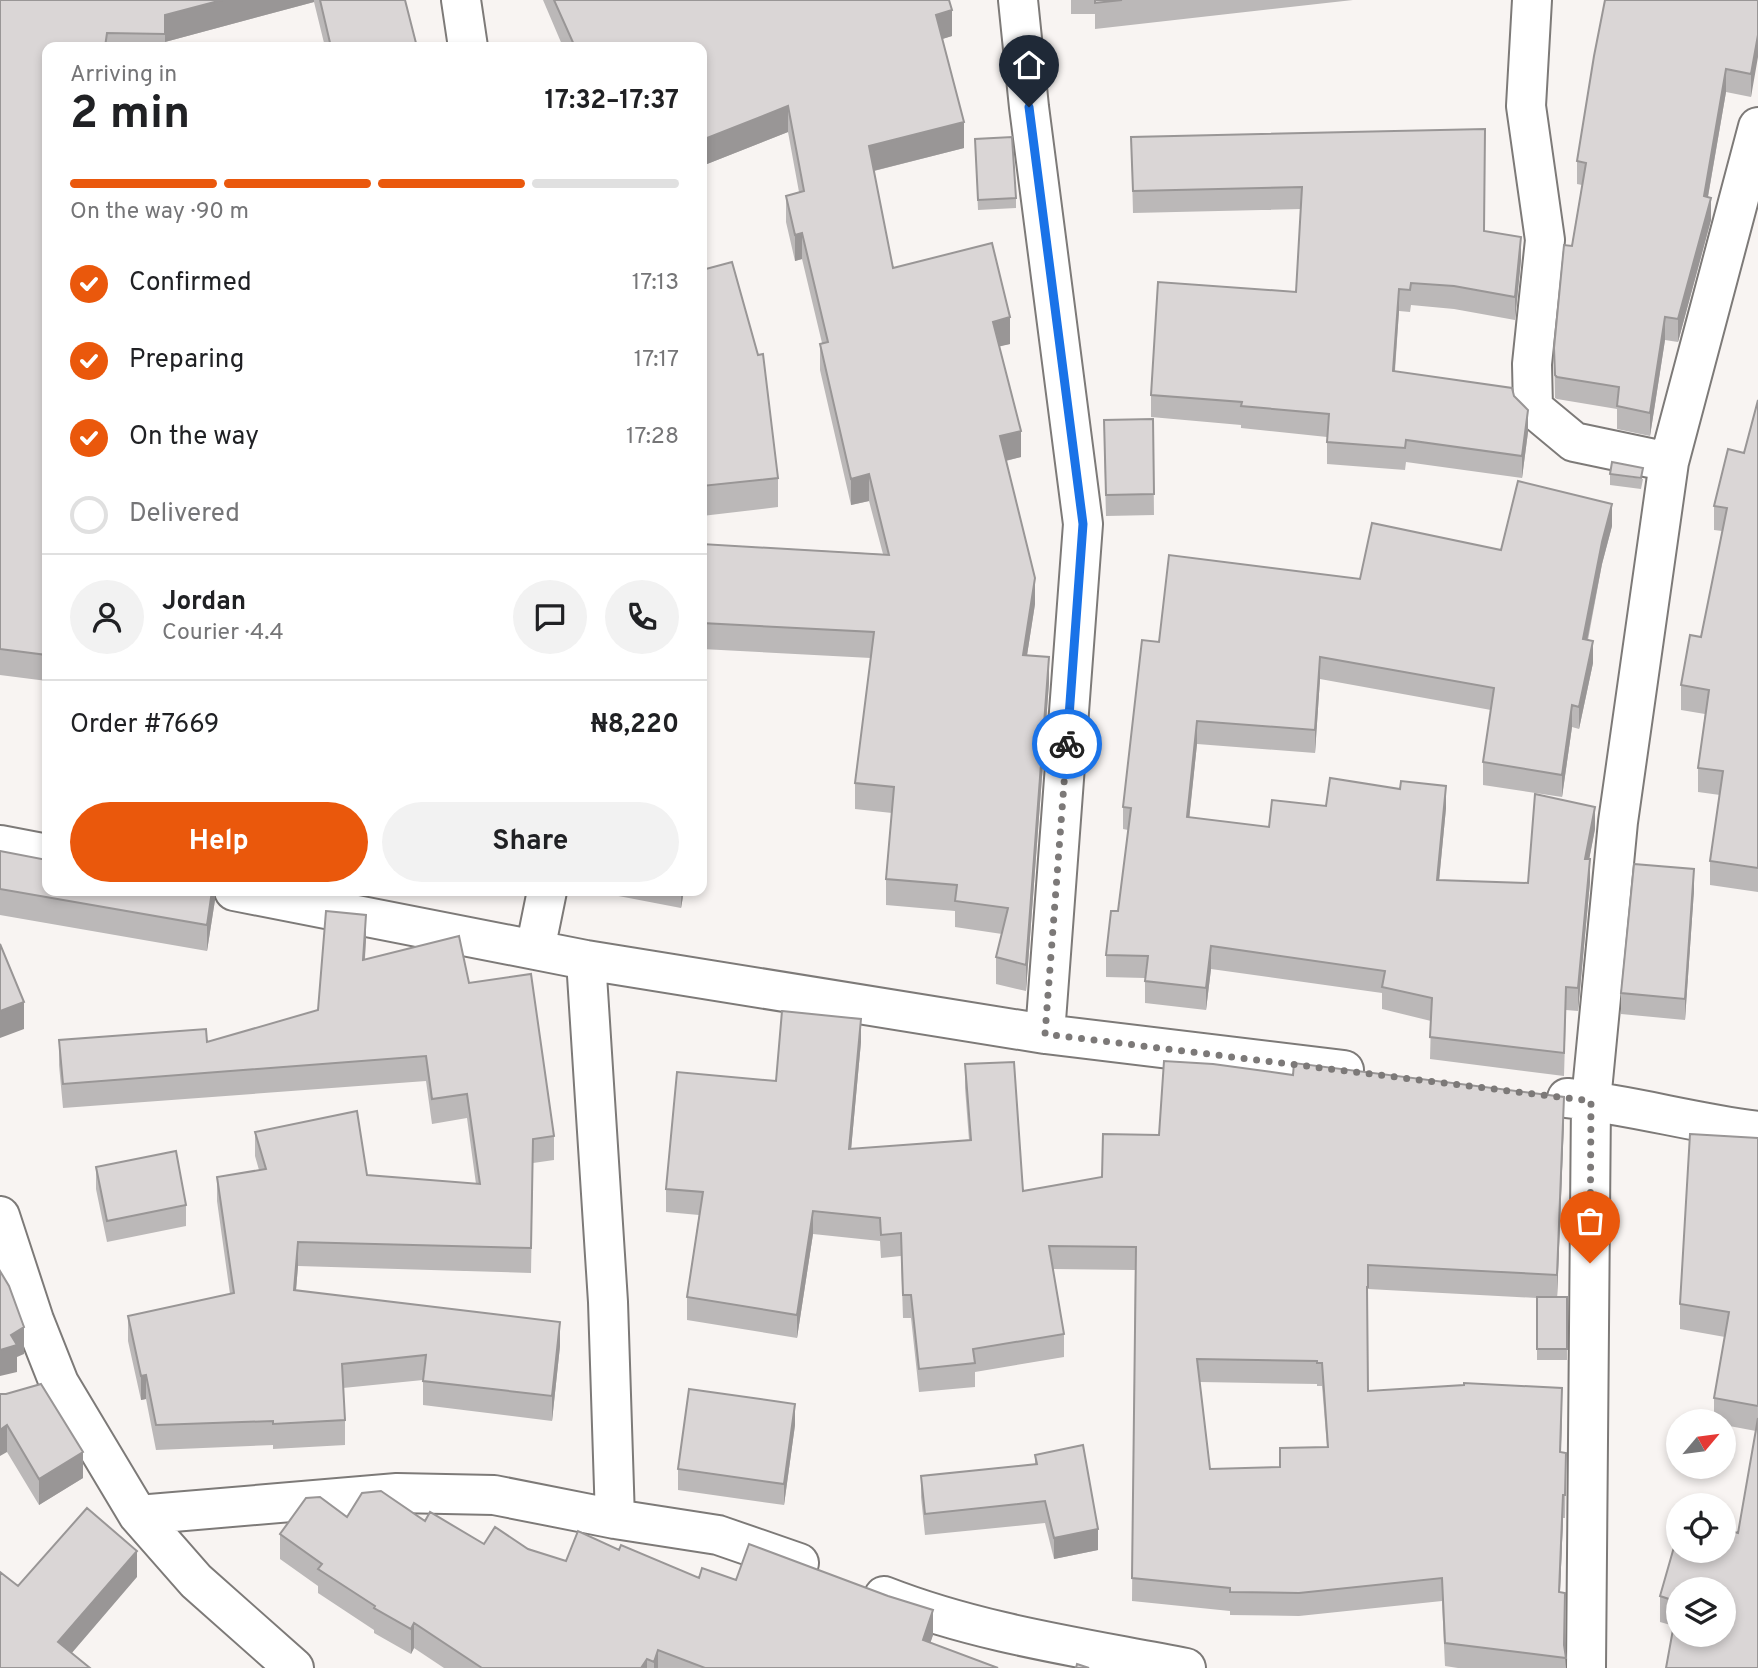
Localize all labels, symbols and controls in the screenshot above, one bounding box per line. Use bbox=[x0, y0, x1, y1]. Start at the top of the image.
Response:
pin bbox=[999, 35, 1059, 107]
icon: home bbox=[1010, 46, 1048, 84]
text: Arriving in bbox=[70, 61, 177, 90]
text: 17:32–17:37 bbox=[545, 85, 679, 118]
text: 2 min bbox=[70, 86, 190, 145]
text: On the way · 90 m bbox=[70, 198, 249, 227]
icon: check bbox=[70, 265, 108, 303]
text: Confirmed bbox=[129, 267, 252, 300]
text: 17:13 bbox=[632, 269, 679, 298]
icon: check bbox=[70, 342, 108, 380]
text: Preparing bbox=[129, 344, 244, 377]
text: 17:17 bbox=[634, 346, 679, 375]
icon: check bbox=[70, 419, 108, 457]
text: On the way bbox=[129, 421, 259, 454]
text: 17:28 bbox=[626, 423, 679, 452]
text: Delivered bbox=[129, 498, 240, 531]
button: person bbox=[70, 580, 144, 654]
button: chat bbox=[513, 580, 587, 654]
button: phone bbox=[605, 580, 679, 654]
text: Jordan bbox=[162, 586, 246, 619]
text: Courier · 4.4 bbox=[162, 619, 284, 648]
text: Order #7669 bbox=[70, 709, 219, 742]
text: ₦8,220 bbox=[590, 709, 679, 742]
courier bbox=[1032, 709, 1102, 779]
icon: bike bbox=[1048, 725, 1086, 763]
button: Help bbox=[70, 802, 368, 882]
button: Share bbox=[382, 802, 679, 882]
pin bbox=[1560, 1191, 1620, 1263]
icon: bag bbox=[1571, 1202, 1609, 1240]
north arrow bbox=[1666, 1409, 1736, 1479]
map controls bbox=[1666, 1409, 1736, 1647]
button: locate bbox=[1666, 1493, 1736, 1563]
button: layers bbox=[1666, 1577, 1736, 1647]

